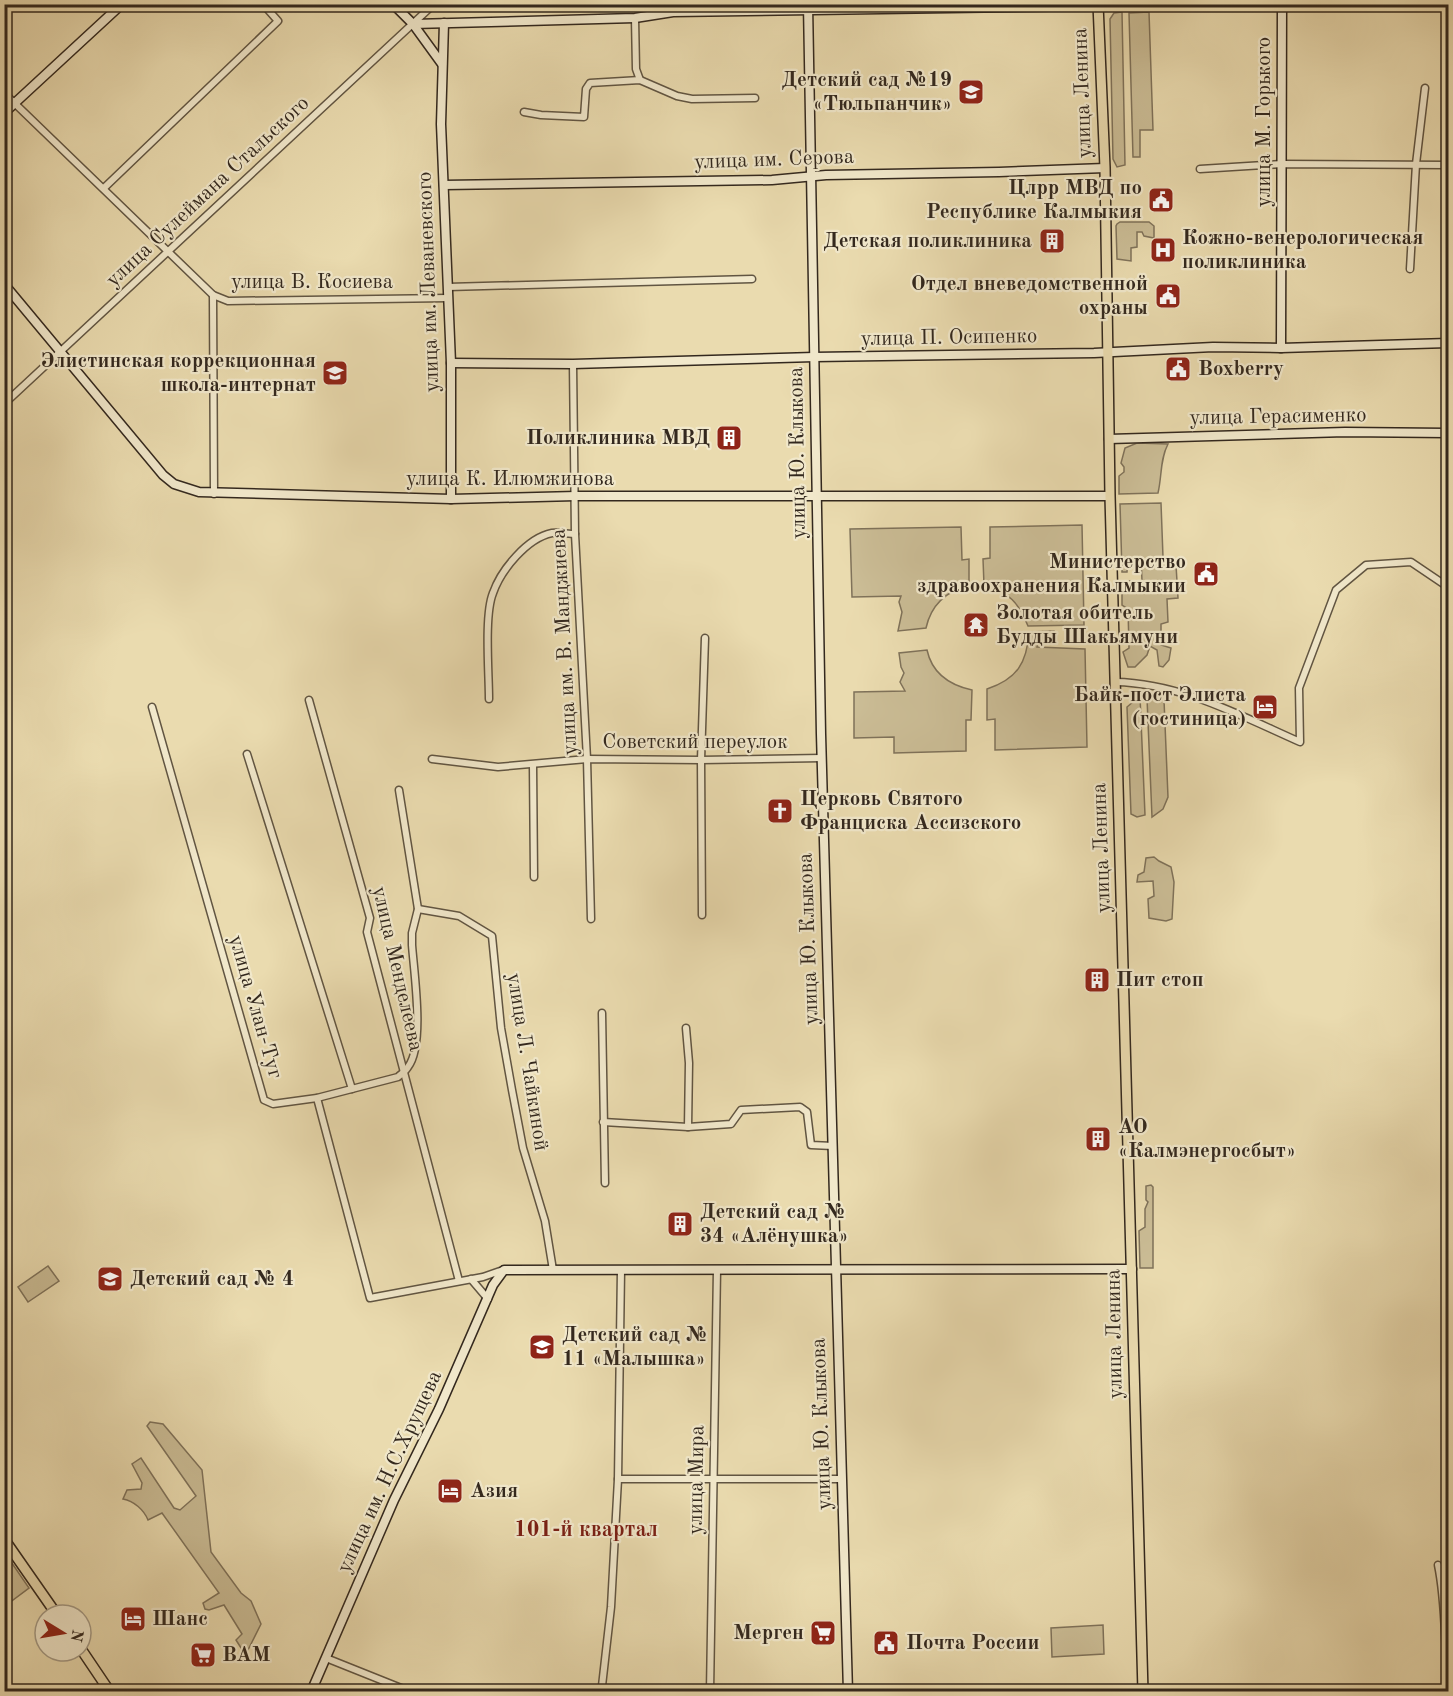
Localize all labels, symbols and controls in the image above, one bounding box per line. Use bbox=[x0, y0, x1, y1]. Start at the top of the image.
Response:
street label: улица Ленина bbox=[1070, 28, 1096, 158]
street label: улица М. Горького bbox=[1254, 37, 1275, 207]
place label: Детский сад №19 «Тюльпанчик» bbox=[782, 70, 952, 115]
school or university icon: Детский сад №19 «Тюльпанчик» bbox=[956, 77, 986, 107]
street label: улица Сулеймана Стальского bbox=[103, 93, 313, 291]
street label: улица им. Серова bbox=[694, 147, 854, 173]
street label: улица им. Леваневского bbox=[415, 171, 443, 393]
place label: Цлрр МВД по Республике Калмыкия bbox=[926, 178, 1142, 223]
public building icon: Цлрр МВД по Республике Калмыкия bbox=[1146, 185, 1176, 215]
building icon: Детская поликлиника bbox=[1037, 226, 1067, 256]
place label: Кожно-венерологическая поликлиника bbox=[1182, 228, 1424, 273]
place label: Детская поликлиника bbox=[823, 231, 1032, 252]
hospital icon: Кожно-венерологическая поликлиника bbox=[1148, 235, 1178, 265]
street label: улица В. Косиева bbox=[231, 272, 393, 293]
place label: Отдел вневедомственной охраны bbox=[911, 274, 1148, 319]
public building icon: Отдел вневедомственной охраны bbox=[1153, 281, 1183, 311]
street label: улица П. Осипенко bbox=[860, 326, 1038, 350]
place label: Элистинская коррекционная школа-интернат bbox=[40, 351, 316, 396]
public building icon: Boxberry bbox=[1163, 354, 1193, 384]
school or university icon: Элистинская коррекционная школа-интернат bbox=[320, 358, 350, 388]
place label: Boxberry bbox=[1198, 359, 1284, 380]
street label: улица Ю. Клыкова bbox=[786, 367, 810, 539]
street label: улица Герасименко bbox=[1189, 405, 1367, 429]
building icon: Поликлиника МВД bbox=[714, 423, 744, 453]
place label: Поликлиника МВД bbox=[526, 428, 710, 449]
street label: улица К. Илюмжинова bbox=[406, 469, 614, 490]
street label: улица им. В. Манджиева bbox=[549, 528, 581, 756]
place label: Министерство здравоохранения Калмыкии bbox=[917, 552, 1186, 597]
public building icon: Министерство здравоохранения Калмыкии bbox=[1191, 559, 1221, 589]
place label: Золотая обитель Будды Шакьямуни bbox=[996, 603, 1178, 648]
temple icon: Золотая обитель Будды Шакьямуни bbox=[961, 610, 991, 640]
place label: Байк-пост Элиста (гостиница) bbox=[1074, 685, 1246, 730]
hotel icon: Байк-пост Элиста (гостиница) bbox=[1250, 692, 1280, 722]
street label: Советский переулок bbox=[602, 732, 788, 753]
street label: улица Ленина bbox=[1089, 783, 1115, 913]
place label: Церковь Святого Франциска Ассизского bbox=[800, 789, 1021, 834]
church icon: Церковь Святого Франциска Ассизского bbox=[765, 796, 795, 826]
street label: улица Ю. Клыкова bbox=[795, 852, 823, 1026]
street label: улица Менделеева bbox=[368, 884, 426, 1054]
street label: улица Улан-Туг bbox=[224, 933, 286, 1081]
building icon: Пит стоп bbox=[1082, 965, 1112, 995]
place label: Пит стоп bbox=[1116, 970, 1204, 991]
street label: улица Л. Чайкиной bbox=[503, 972, 551, 1152]
place label: АО «Калмэнергосбыт» bbox=[1118, 1117, 1296, 1162]
building icon: АО «Калмэнергосбыт» bbox=[1083, 1124, 1113, 1154]
place label: Детский сад № 34 «Алёнушка» bbox=[700, 1202, 849, 1247]
building icon: Детский сад № 34 «Алёнушка» bbox=[665, 1209, 695, 1239]
school or university icon: Детский сад № 4 bbox=[95, 1264, 125, 1294]
place label: Детский сад № 4 bbox=[130, 1269, 294, 1290]
street label: улица Ленина bbox=[1103, 1269, 1127, 1399]
place label: Детский сад № 11 «Малышка» bbox=[562, 1325, 708, 1370]
school or university icon: Детский сад № 11 «Малышка» bbox=[527, 1332, 557, 1362]
street label: улица Ю. Клыкова bbox=[808, 1337, 836, 1511]
street label: улица им. Н.С.Хрущева bbox=[334, 1368, 446, 1576]
street label: улица Мира bbox=[686, 1425, 708, 1535]
hotel icon: Азия bbox=[435, 1476, 465, 1506]
place label: Азия bbox=[470, 1481, 518, 1502]
district label: 101-й квартал bbox=[514, 1519, 658, 1541]
north arrow bbox=[33, 1603, 93, 1663]
hotel icon: Шанс bbox=[118, 1604, 148, 1634]
place label: Шанс bbox=[152, 1609, 208, 1630]
supermarket icon: Мерген bbox=[808, 1618, 838, 1648]
place label: Мерген bbox=[733, 1623, 804, 1644]
text: N bbox=[67, 1628, 85, 1644]
public building icon: Почта России bbox=[871, 1628, 901, 1658]
place label: Почта России bbox=[906, 1633, 1039, 1654]
supermarket icon: ВАМ bbox=[188, 1640, 218, 1670]
place label: ВАМ bbox=[222, 1645, 271, 1666]

